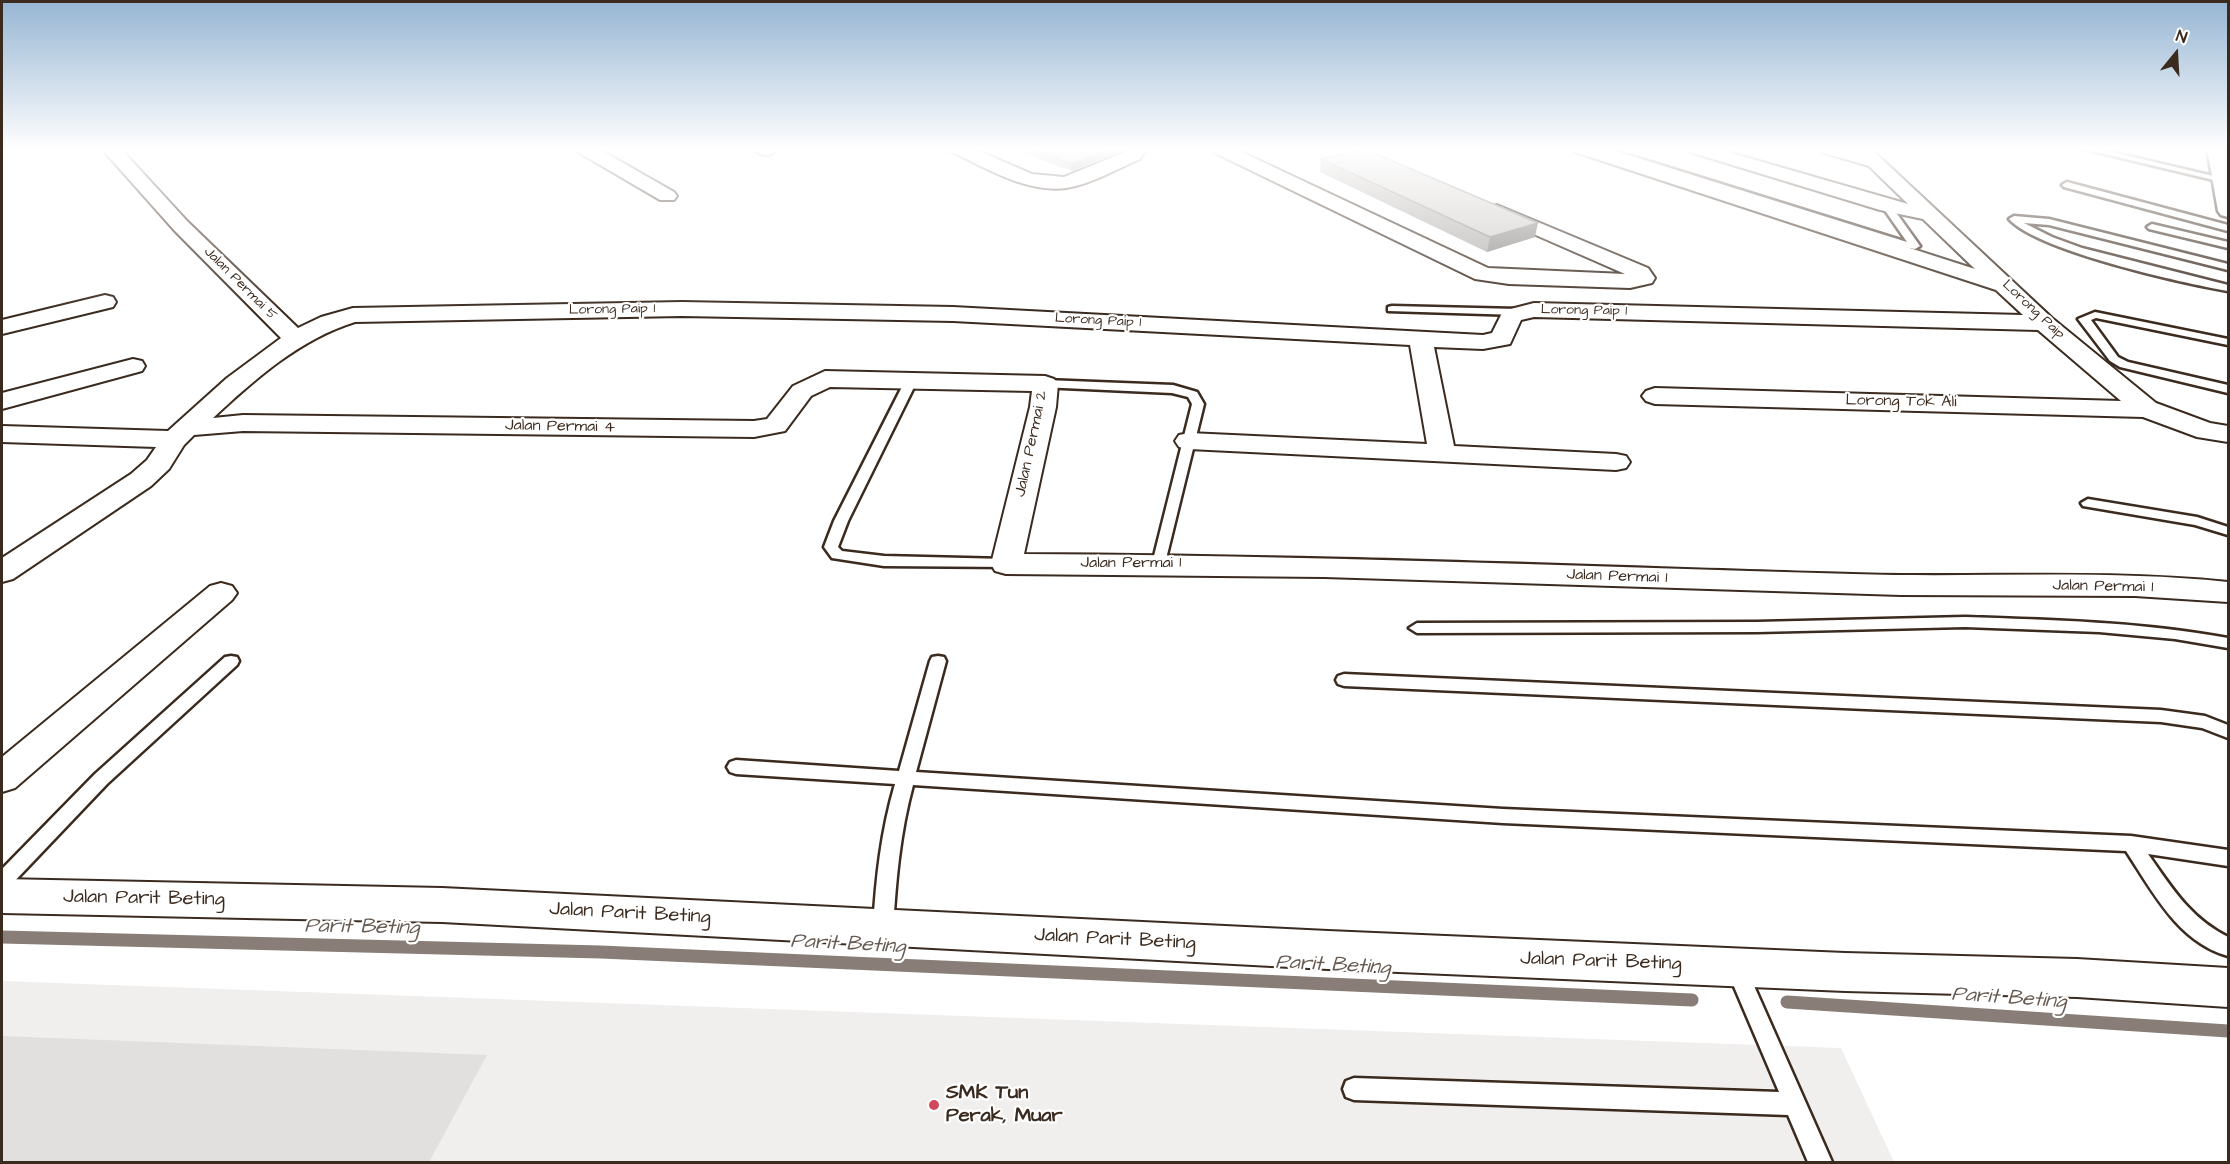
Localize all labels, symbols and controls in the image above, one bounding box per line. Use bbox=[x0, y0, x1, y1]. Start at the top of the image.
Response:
north arrow bbox=[2146, 24, 2206, 84]
text: N bbox=[2173, 25, 2190, 49]
street label: Jalan Permai 5 bbox=[200, 244, 280, 324]
street label: Lorong Paip bbox=[1998, 277, 2068, 343]
street label: Lorong Paip 1 bbox=[569, 301, 655, 319]
street label: Lorong Paip 1 bbox=[1541, 302, 1627, 320]
street label: Lorong Paip 1 bbox=[1054, 310, 1142, 332]
street label: Jalan Permai 2 bbox=[1011, 389, 1053, 499]
street label: Lorong Tok Ali bbox=[1845, 391, 1957, 413]
street label: Jalan Permai 4 bbox=[505, 416, 615, 438]
street label: Jalan Permai 1 bbox=[1081, 554, 1181, 574]
street label: Jalan Permai 1 bbox=[1566, 566, 1668, 588]
street label: Jalan Permai 1 bbox=[2052, 577, 2154, 597]
street label: Jalan Parit Beting bbox=[63, 886, 225, 912]
street label: Jalan Parit Beting bbox=[549, 898, 711, 930]
water label: Parit Beting bbox=[304, 914, 420, 942]
street label: Jalan Parit Beting bbox=[1034, 924, 1196, 956]
water label: Parit Beting bbox=[790, 929, 906, 961]
street label: Jalan Parit Beting bbox=[1520, 947, 1682, 977]
water label: Parit Beting bbox=[1275, 950, 1391, 982]
water label: Parit Beting bbox=[1951, 982, 2067, 1016]
place label: SMK Tun Perak, Muar bbox=[946, 1082, 1063, 1129]
marker: SMK Tun Perak, Muar bbox=[927, 1098, 941, 1112]

